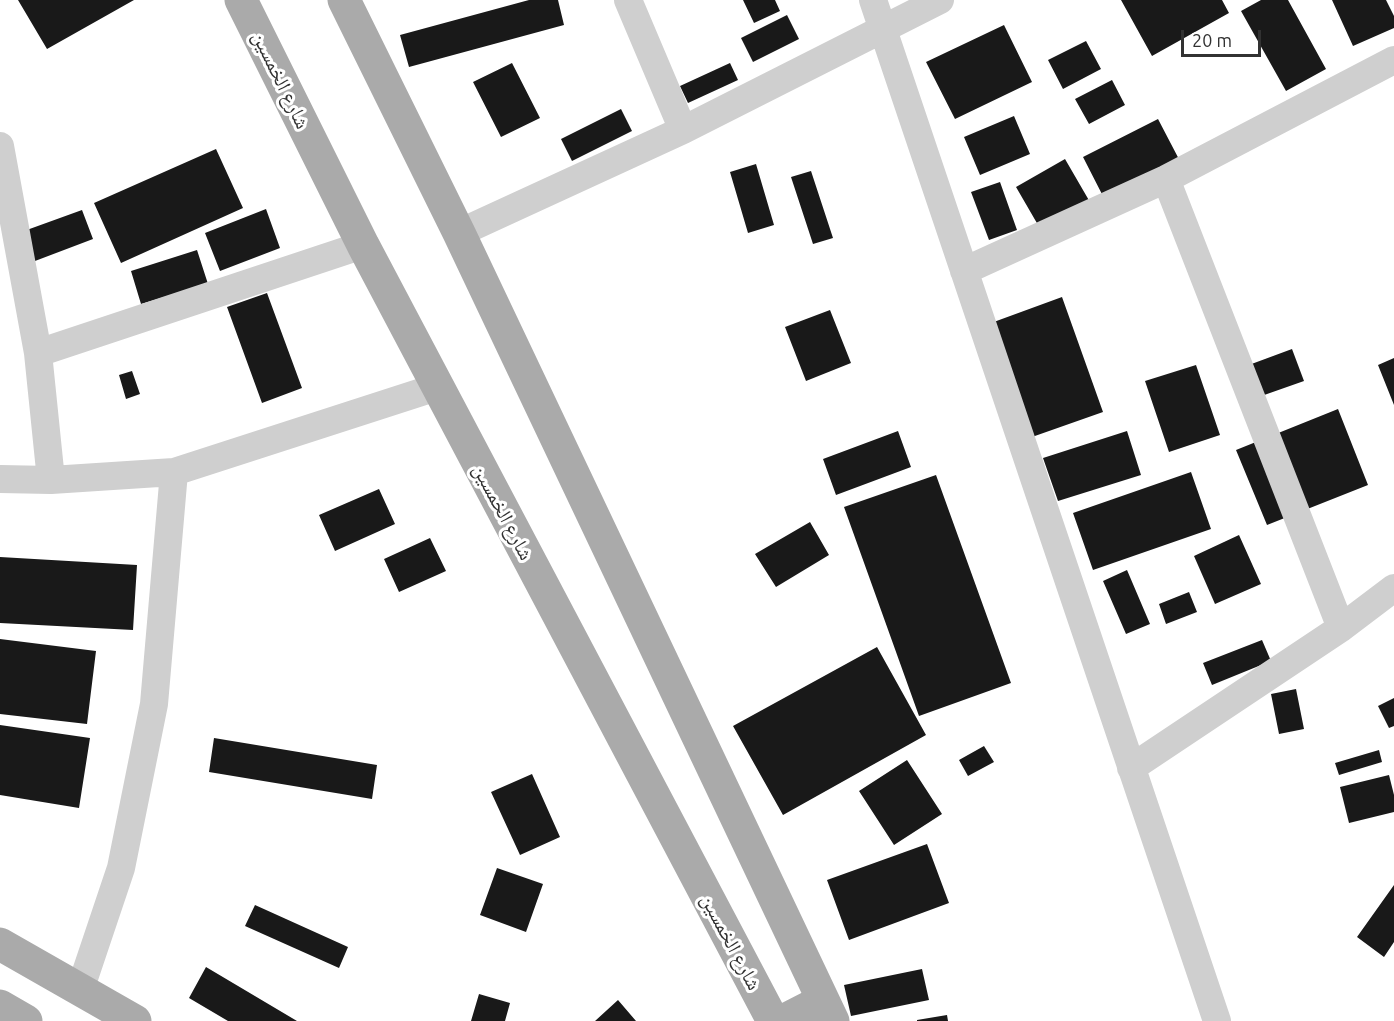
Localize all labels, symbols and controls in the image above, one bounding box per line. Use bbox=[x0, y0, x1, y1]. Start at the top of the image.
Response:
scale bar bbox=[1184, 18, 1264, 56]
street label: شارع الخمسين bbox=[247, 27, 315, 133]
text: 20 m bbox=[1192, 30, 1232, 50]
street label: شارع الخمسين bbox=[468, 460, 538, 564]
street label: شارع الخمسين bbox=[696, 890, 766, 994]

